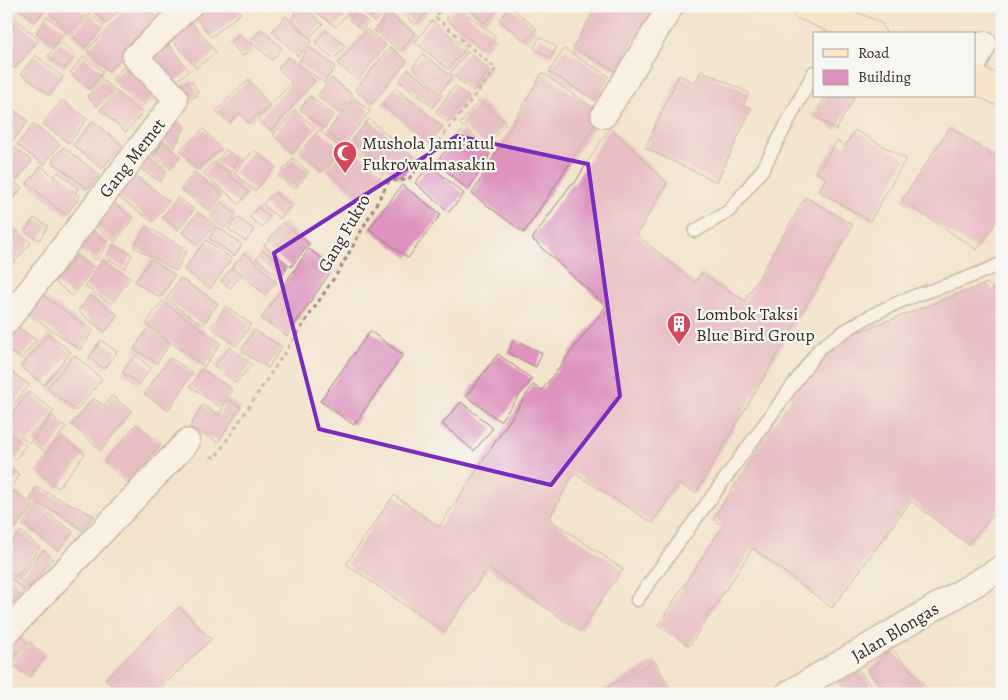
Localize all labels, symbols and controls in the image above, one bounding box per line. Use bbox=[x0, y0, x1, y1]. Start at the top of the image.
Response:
legend bbox=[813, 32, 976, 98]
text: Road bbox=[858, 43, 890, 63]
text: Building bbox=[858, 67, 911, 87]
street label: Gang Memet bbox=[93, 113, 171, 203]
place label: Mushola Jami'atul Fukro'walmasakin bbox=[362, 131, 496, 176]
mosque icon: Mushola Jami'atul Fukro'walmasakin bbox=[332, 140, 358, 174]
street label: Gang Fukro bbox=[312, 190, 376, 276]
place label: Lombok Taksi Blue Bird Group bbox=[696, 302, 815, 347]
building icon: Lombok Taksi Blue Bird Group bbox=[666, 311, 692, 345]
street label: Jalan Blongas bbox=[847, 596, 943, 668]

